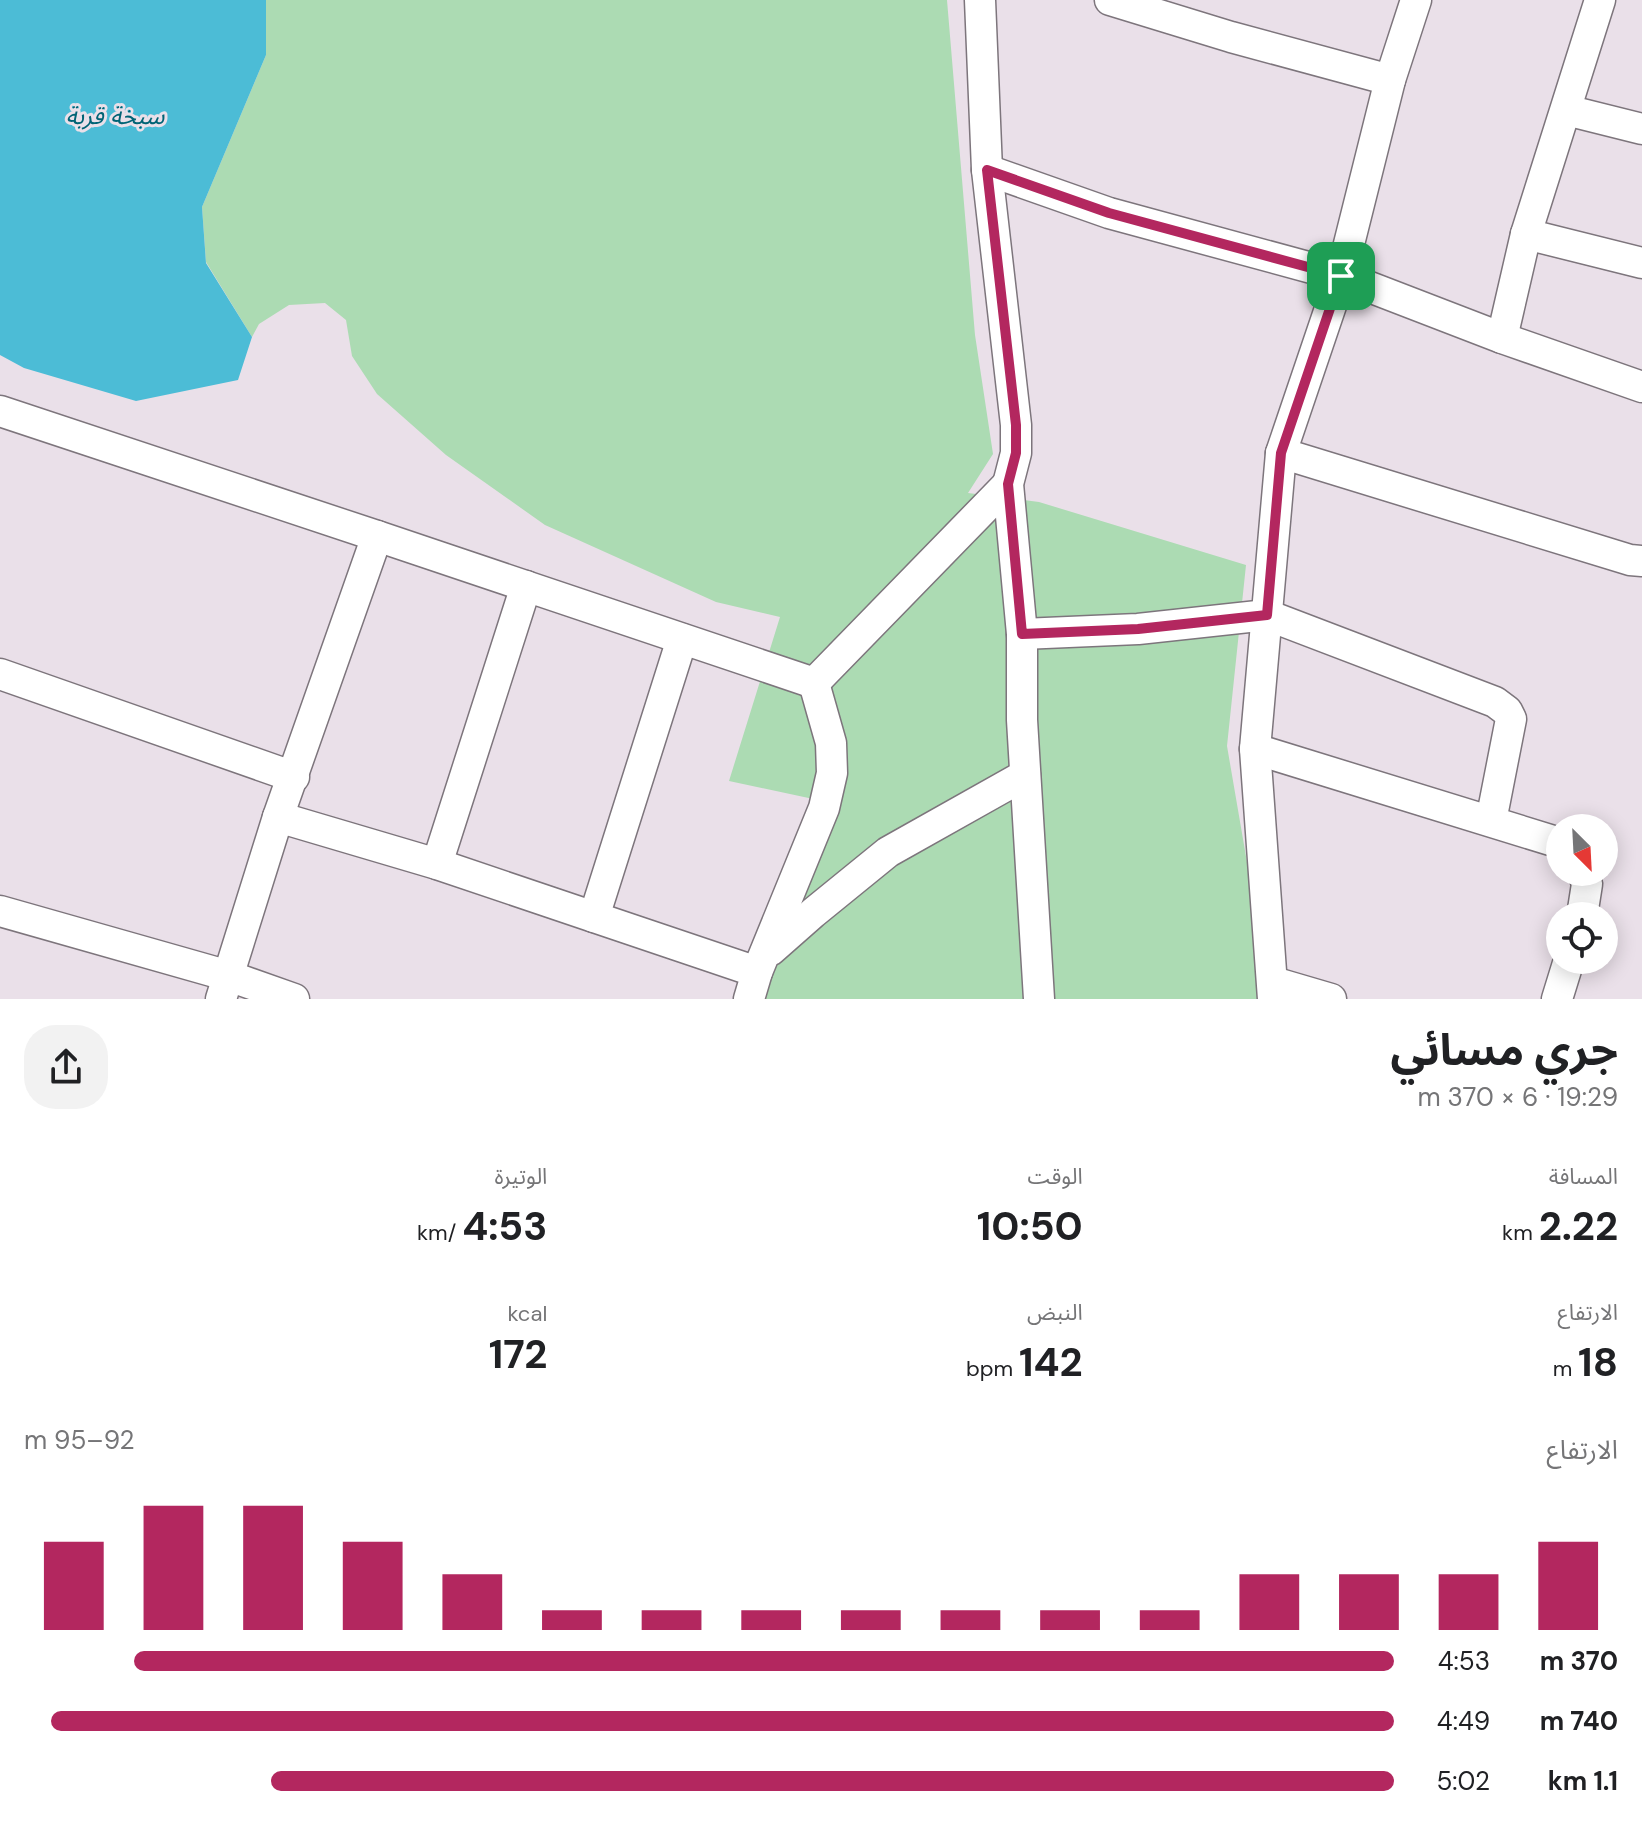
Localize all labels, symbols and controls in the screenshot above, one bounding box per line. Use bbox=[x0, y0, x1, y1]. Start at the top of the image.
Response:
water label: سبخة قربة bbox=[66, 100, 164, 131]
pin bbox=[1307, 242, 1375, 310]
icon: arrive bbox=[1319, 254, 1363, 298]
north arrow bbox=[1546, 814, 1618, 886]
map controls bbox=[1546, 814, 1618, 974]
button: locate bbox=[1546, 902, 1618, 974]
text: جري مسائي bbox=[1390, 1021, 1618, 1079]
button: share bbox=[24, 1025, 108, 1109]
text: 19:29 · 6 × 370 m bbox=[1417, 1080, 1618, 1114]
text: الوتيرة bbox=[494, 1162, 547, 1191]
text: الوقت bbox=[1027, 1162, 1083, 1191]
text: المسافة bbox=[1549, 1162, 1618, 1191]
text: 4:53 bbox=[462, 1200, 547, 1252]
text: 10:50 bbox=[977, 1200, 1083, 1252]
text: 2.22 bbox=[1539, 1200, 1618, 1252]
text: /km bbox=[417, 1218, 462, 1247]
text: km bbox=[1502, 1218, 1539, 1247]
text: النبض bbox=[1027, 1298, 1083, 1327]
text: الارتفاع bbox=[1558, 1298, 1618, 1327]
text: kcal bbox=[508, 1299, 547, 1328]
text: 172 bbox=[489, 1328, 547, 1380]
text: 142 bbox=[1019, 1336, 1083, 1388]
text: 18 bbox=[1578, 1336, 1618, 1388]
text: bpm bbox=[966, 1354, 1019, 1383]
text: m bbox=[1553, 1354, 1578, 1383]
text: 92–95 m bbox=[24, 1423, 135, 1457]
text: الارتفاع bbox=[1547, 1433, 1618, 1467]
text: 4:53 bbox=[1438, 1644, 1490, 1678]
text: 370 m bbox=[1540, 1644, 1618, 1678]
text: 4:49 bbox=[1437, 1704, 1490, 1738]
text: 740 m bbox=[1540, 1704, 1618, 1738]
text: 5:02 bbox=[1436, 1764, 1490, 1798]
text: 1.1 km bbox=[1548, 1764, 1618, 1798]

